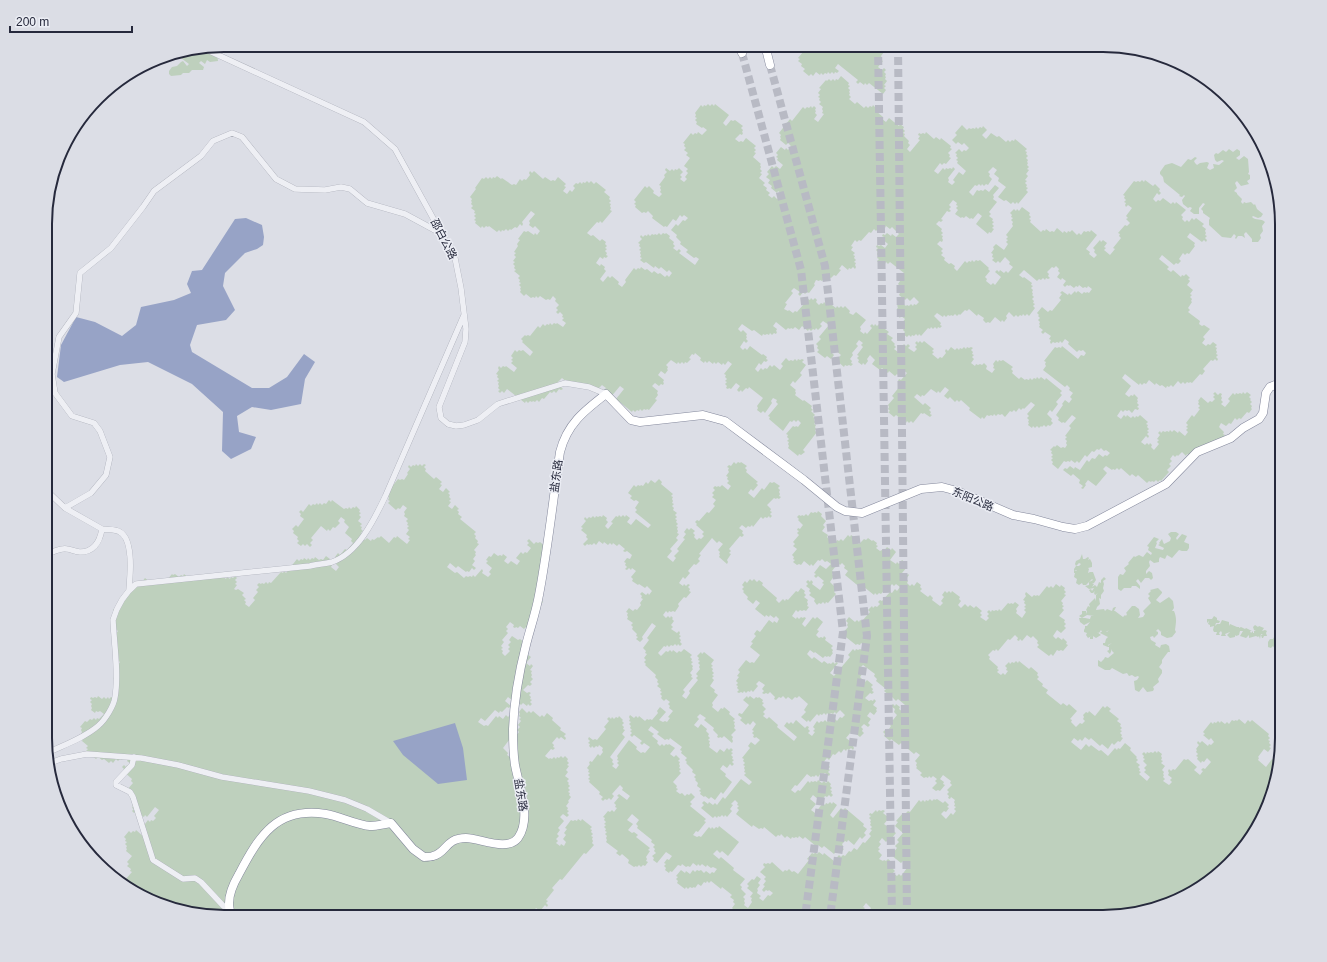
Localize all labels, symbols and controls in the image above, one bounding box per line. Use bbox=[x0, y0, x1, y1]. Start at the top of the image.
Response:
scale bar bbox=[10, 8, 132, 34]
text: 200 m bbox=[16, 15, 49, 29]
street label: 邵白公路 bbox=[429, 217, 459, 261]
street label: 盐东路 bbox=[548, 459, 564, 493]
street label: 东阳公路 bbox=[950, 485, 996, 513]
street label: 盐东路 bbox=[512, 778, 530, 812]

